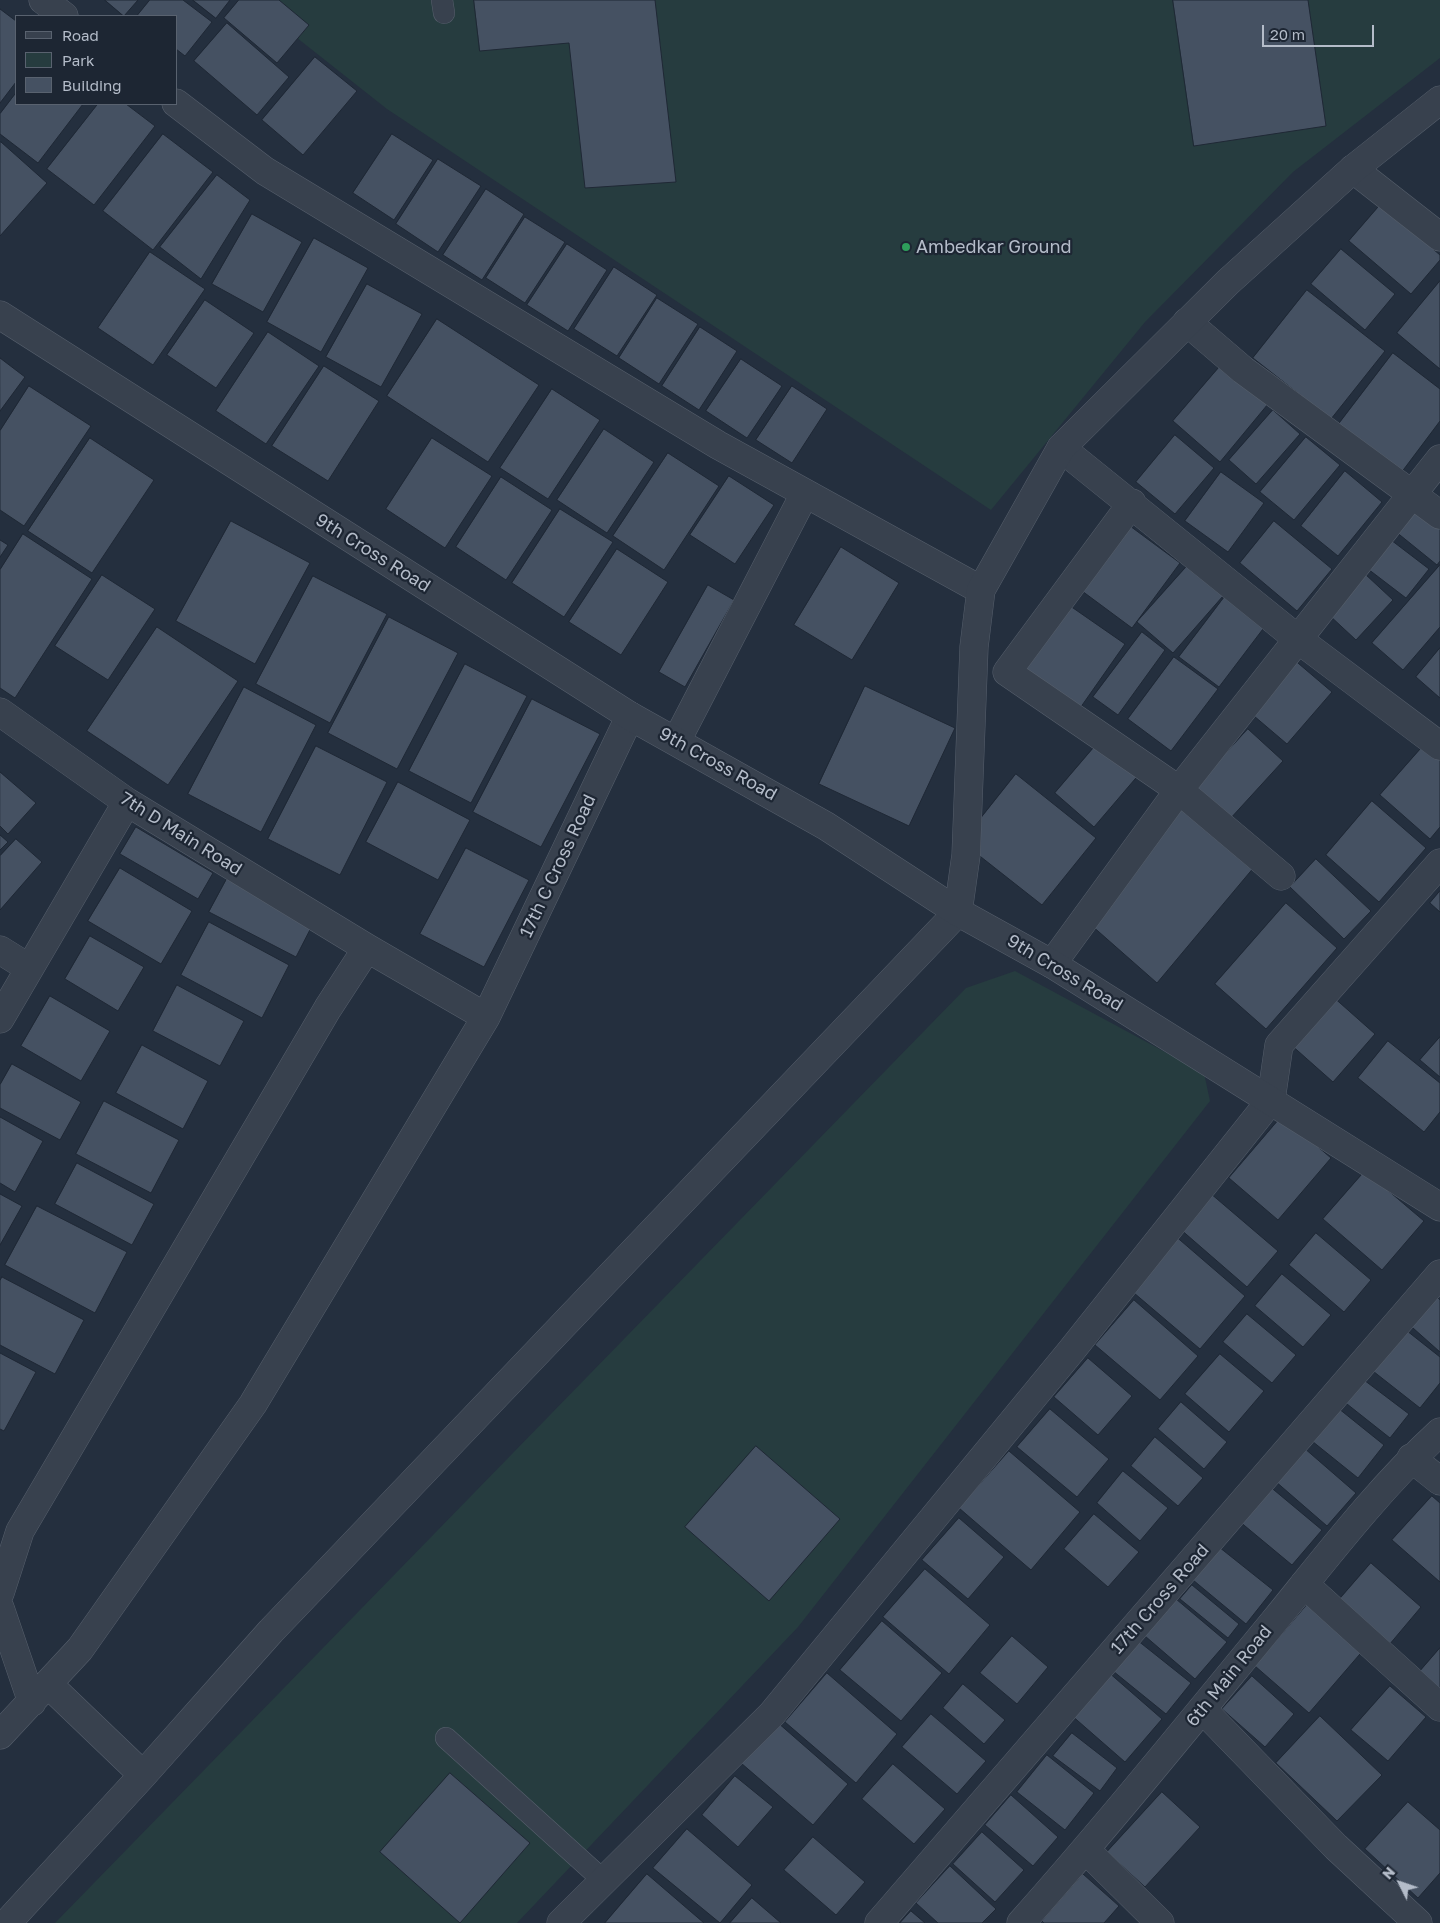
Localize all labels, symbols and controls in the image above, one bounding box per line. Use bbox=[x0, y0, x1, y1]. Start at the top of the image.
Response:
legend bbox=[15, 15, 178, 105]
scale bar bbox=[1265, 15, 1378, 47]
text: 20 m bbox=[1270, 25, 1305, 43]
text: Road bbox=[62, 26, 99, 44]
text: Park bbox=[62, 51, 94, 69]
text: Building bbox=[62, 76, 122, 94]
place label: Ambedkar Ground bbox=[916, 236, 1072, 258]
marker: Ambedkar Ground bbox=[900, 241, 912, 253]
street label: 9th Cross Road bbox=[312, 509, 434, 597]
street label: 9th Cross Road bbox=[655, 723, 781, 805]
street label: 7th D Main Road bbox=[116, 788, 246, 880]
street label: 17th C Cross Road bbox=[515, 791, 601, 941]
street label: 9th Cross Road bbox=[1003, 930, 1127, 1016]
street label: 17th Cross Road bbox=[1106, 1540, 1214, 1658]
street label: 6th Main Road bbox=[1182, 1621, 1276, 1731]
north arrow bbox=[1375, 1858, 1425, 1908]
text: N bbox=[1378, 1863, 1398, 1882]

